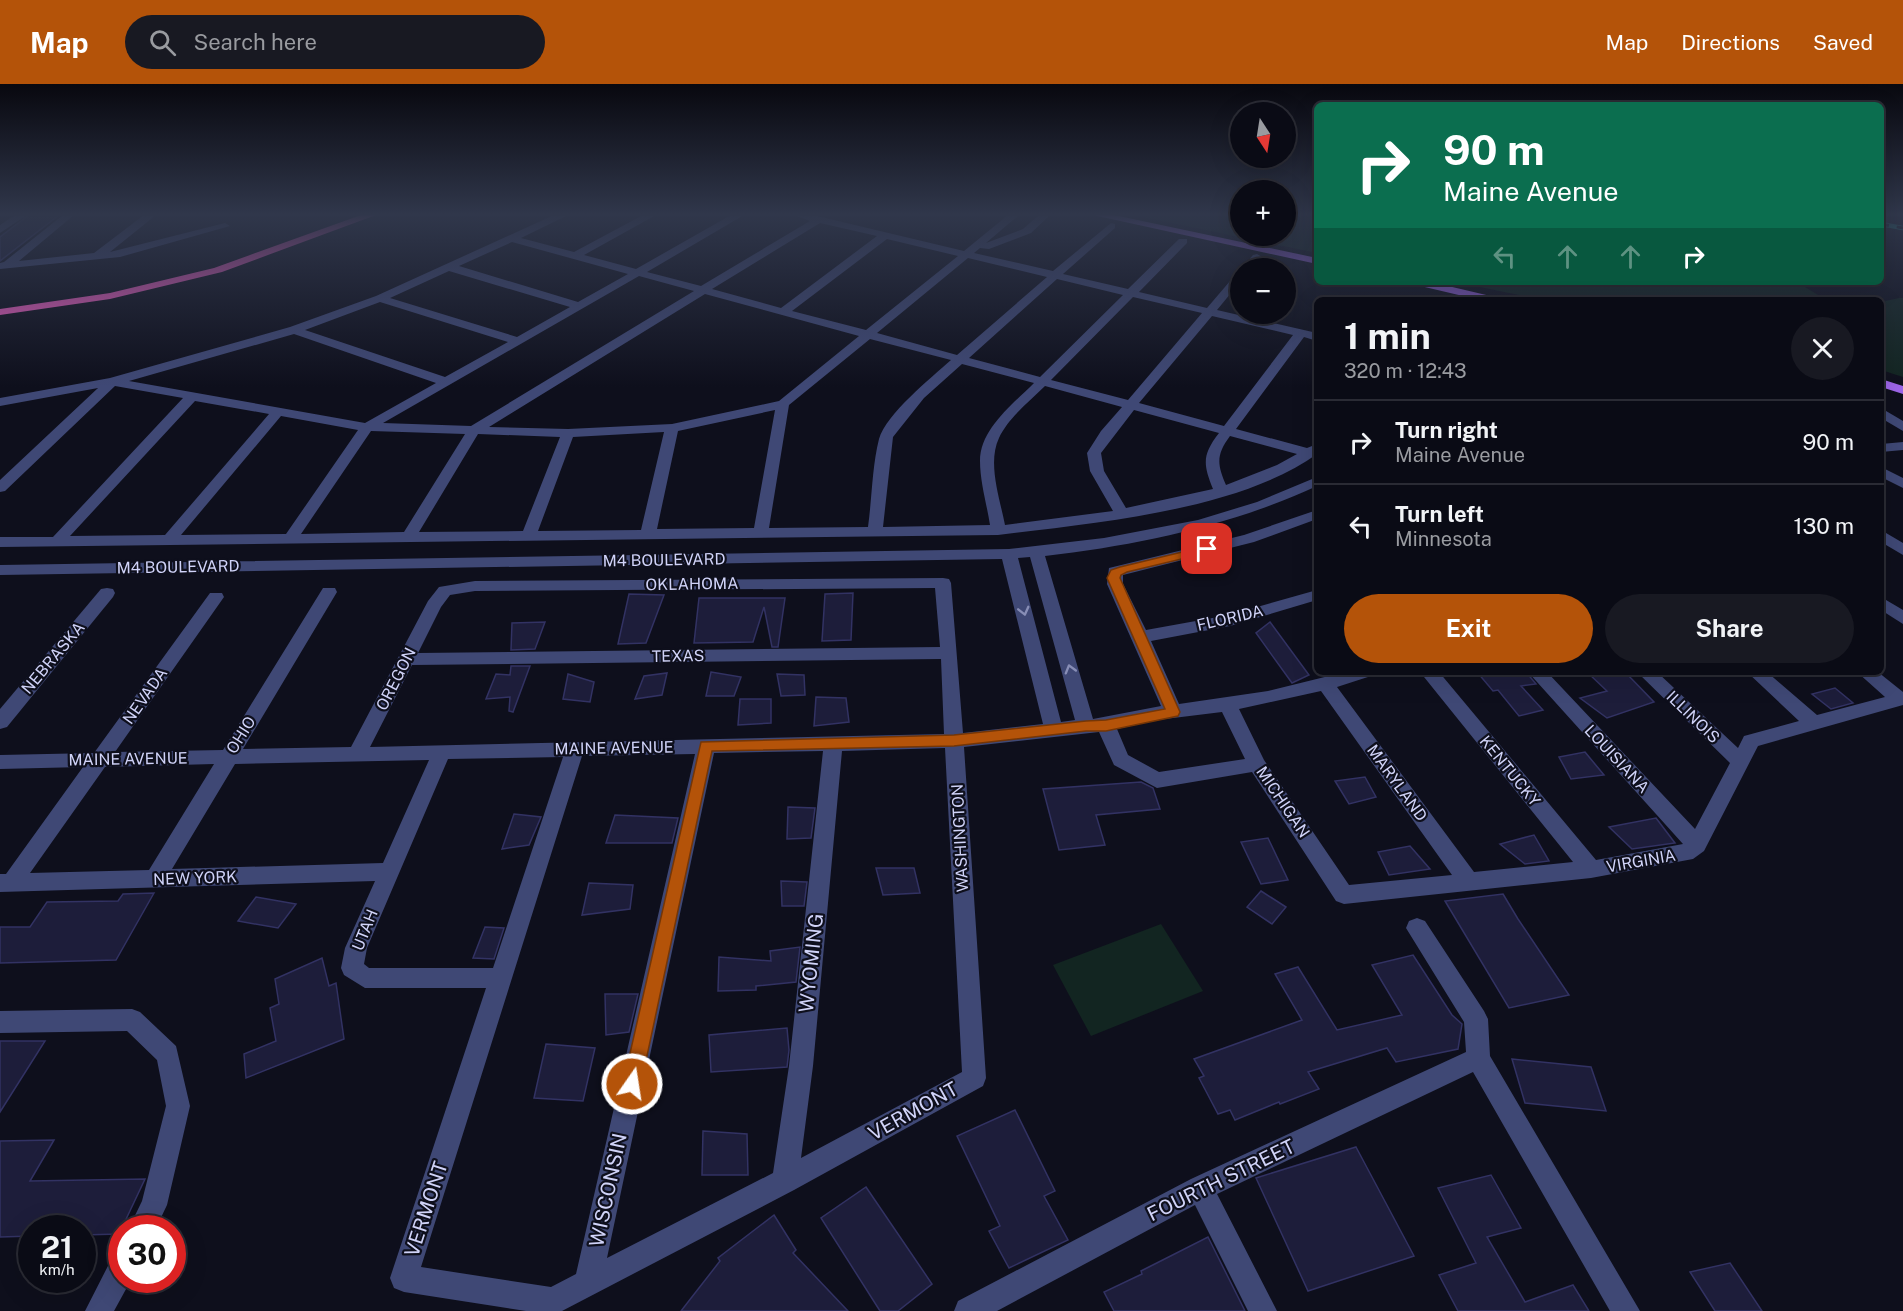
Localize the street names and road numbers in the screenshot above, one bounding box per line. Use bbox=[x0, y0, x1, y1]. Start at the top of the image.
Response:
street label: M4 BOULEVARD bbox=[602, 549, 726, 571]
street label: M4 BOULEVARD bbox=[116, 556, 240, 578]
street label: OKLAHOMA bbox=[645, 574, 739, 594]
street label: FLORIDA bbox=[1195, 601, 1265, 635]
street label: NEBRASKA bbox=[17, 618, 89, 698]
street label: OREGON bbox=[372, 644, 420, 714]
street label: TEXAS bbox=[652, 646, 704, 666]
street label: NEVADA bbox=[119, 664, 171, 728]
street label: ILLINOIS bbox=[1662, 687, 1724, 747]
street label: OHIO bbox=[222, 713, 260, 757]
street label: LOUISIANA bbox=[1581, 721, 1653, 797]
street label: KENTUCKY bbox=[1476, 732, 1544, 810]
street label: MAINE AVENUE bbox=[554, 737, 674, 759]
street label: MARYLAND bbox=[1363, 741, 1431, 825]
street label: MAINE AVENUE bbox=[68, 748, 188, 770]
street label: MICHIGAN bbox=[1252, 763, 1314, 841]
street label: WASHINGTON bbox=[948, 783, 972, 893]
street label: VIRGINIA bbox=[1605, 846, 1677, 876]
street label: NEW YORK bbox=[153, 867, 237, 889]
street label: UTAH bbox=[348, 907, 382, 953]
street label: WYOMING bbox=[794, 912, 828, 1014]
street label: VERMONT bbox=[864, 1076, 962, 1145]
street label: WISCONSIN bbox=[584, 1131, 632, 1249]
street label: FOURTH STREET bbox=[1143, 1134, 1299, 1226]
street label: VERMONT bbox=[399, 1158, 453, 1260]

